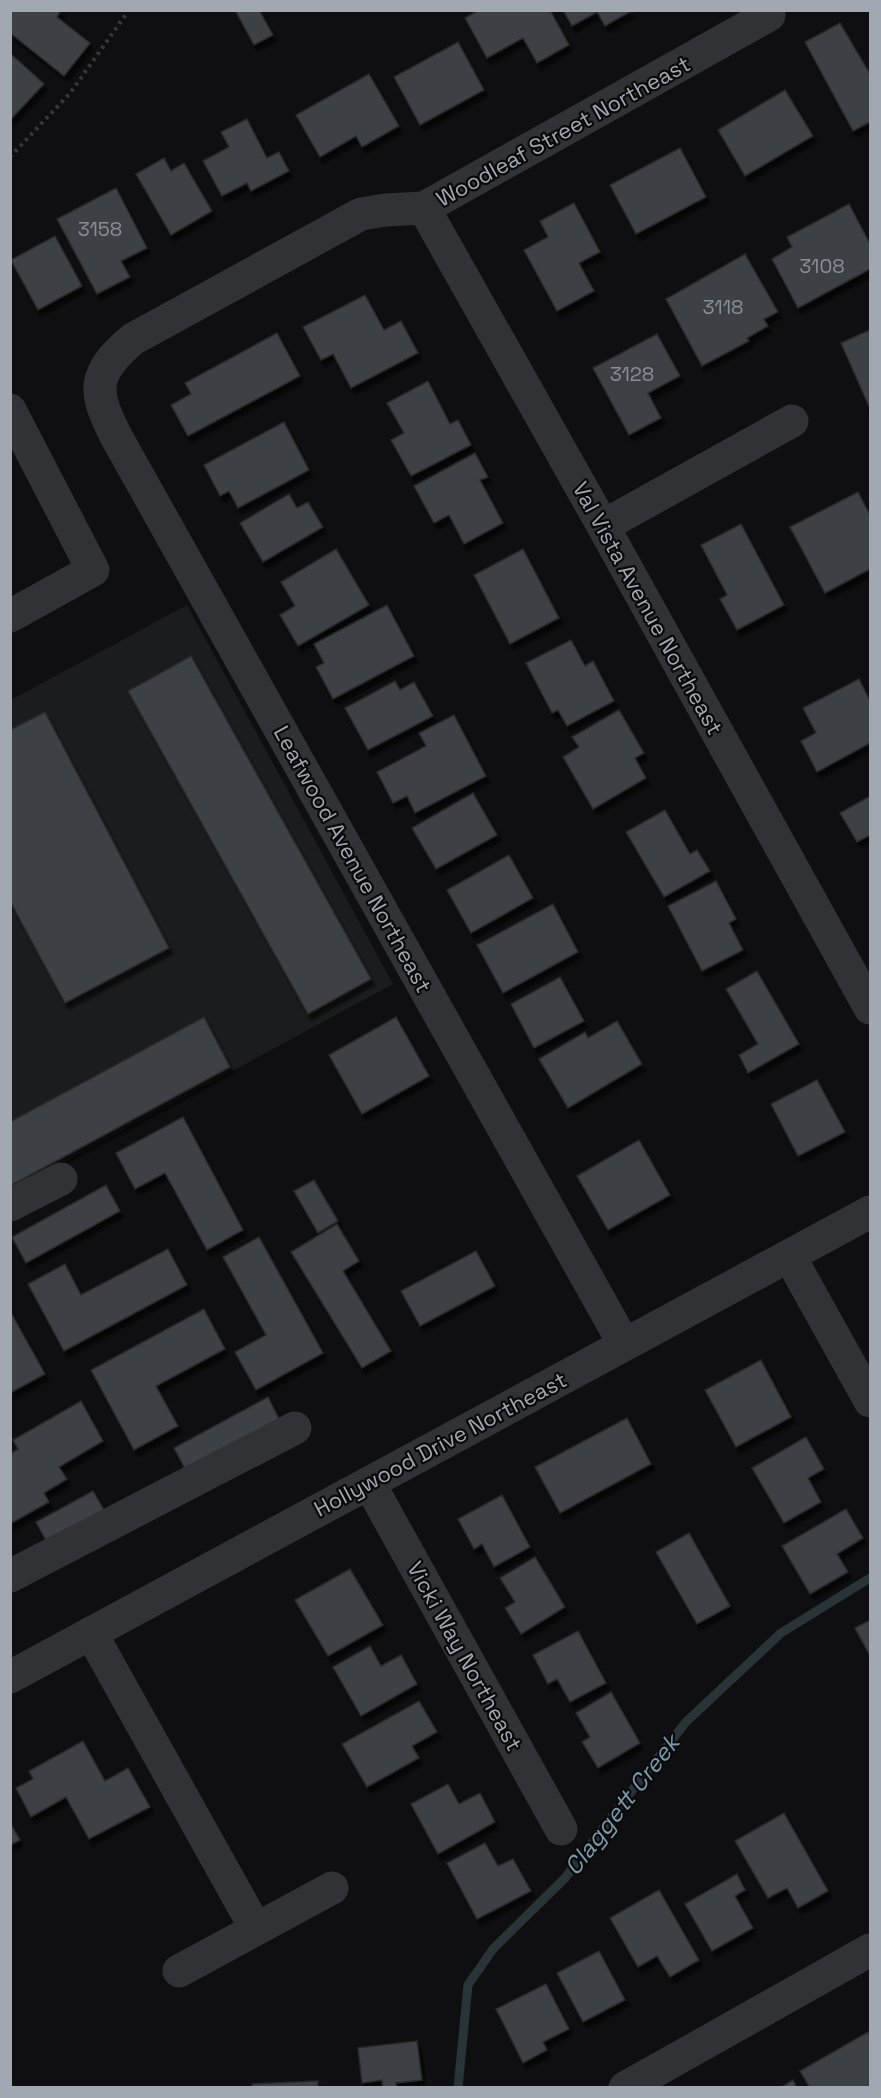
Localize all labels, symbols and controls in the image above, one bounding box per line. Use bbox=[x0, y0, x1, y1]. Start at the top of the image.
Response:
street label: Woodleaf Street Northeast bbox=[431, 49, 695, 213]
house number: 3158 bbox=[78, 216, 122, 242]
house number: 3108 bbox=[799, 253, 845, 279]
house number: 3118 bbox=[703, 294, 743, 320]
house number: 3128 bbox=[610, 361, 654, 387]
street label: Val Vista Avenue Northeast bbox=[567, 477, 729, 739]
street label: Leafwood Avenue Northeast bbox=[268, 720, 438, 998]
street label: Hollywood Drive Northeast bbox=[309, 1365, 571, 1523]
street label: Vicki Way Northeast bbox=[401, 1556, 529, 1756]
water label: Claggett Creek bbox=[557, 1726, 688, 1881]

